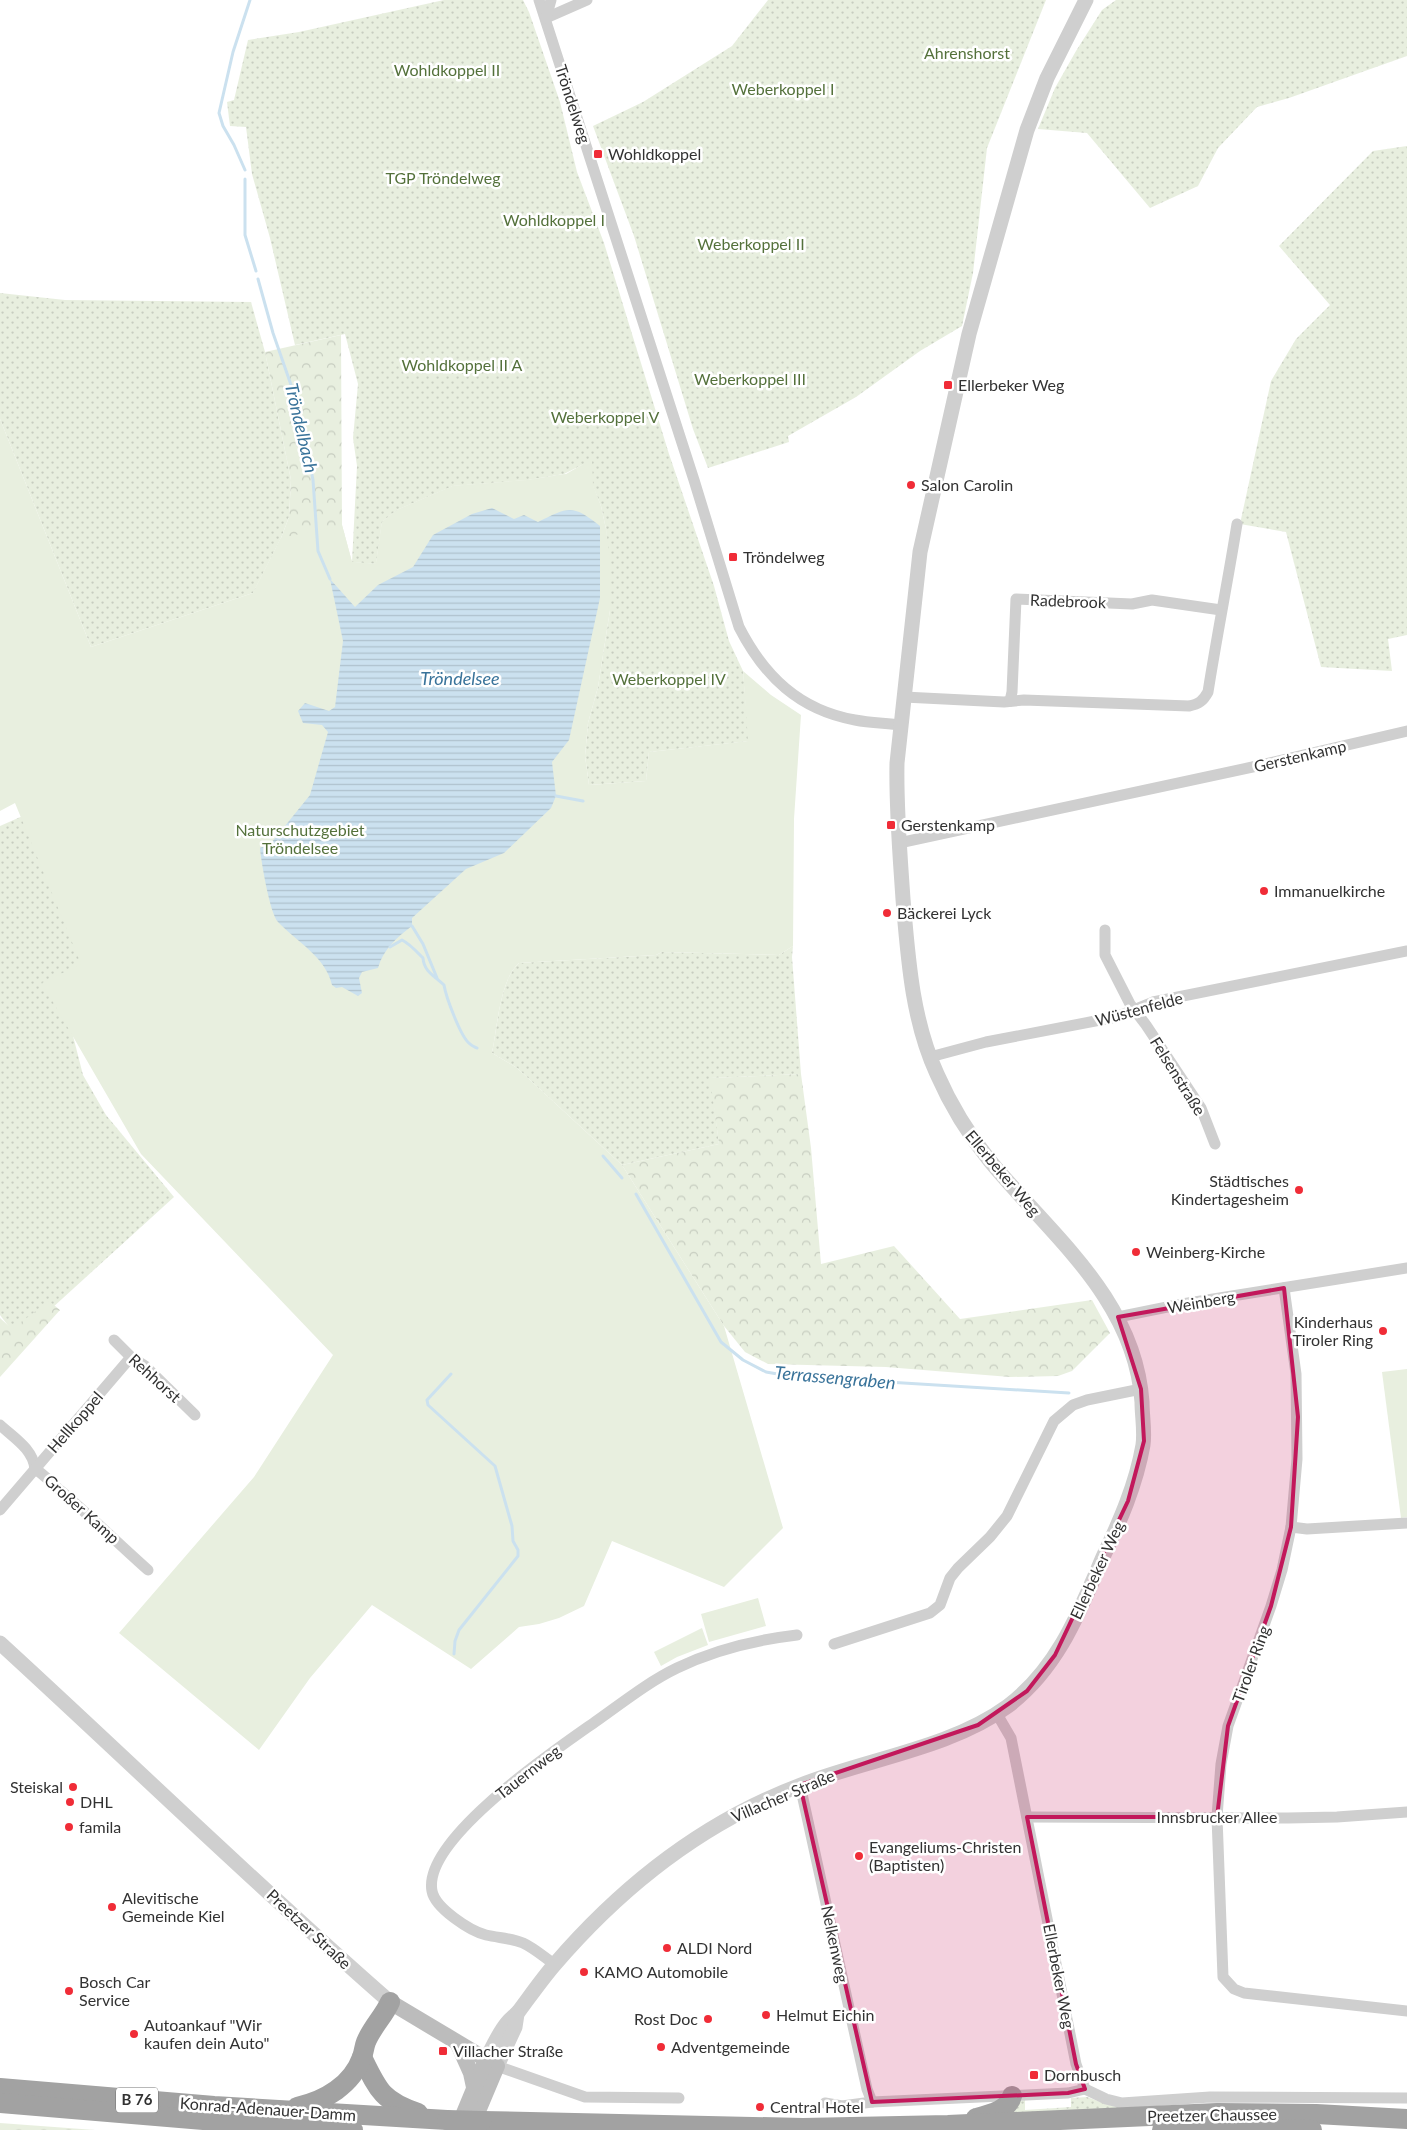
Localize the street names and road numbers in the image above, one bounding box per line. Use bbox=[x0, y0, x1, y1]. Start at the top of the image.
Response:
street label: Tröndelweg bbox=[552, 62, 595, 146]
street label: Radebrook bbox=[1030, 590, 1107, 611]
street label: Gerstenkamp bbox=[1252, 736, 1348, 775]
street label: Wüstenfelde bbox=[1093, 988, 1185, 1029]
street label: Felsenstraße bbox=[1147, 1033, 1210, 1118]
street label: Ellerbeker Weg bbox=[962, 1126, 1045, 1220]
street label: Weinberg bbox=[1166, 1286, 1236, 1317]
street label: Rehhorst bbox=[125, 1349, 185, 1406]
street label: Hellkoppel bbox=[43, 1387, 106, 1456]
street label: Großer Kamp bbox=[41, 1470, 124, 1547]
street label: Ellerbeker Weg bbox=[1065, 1518, 1128, 1622]
street label: Tiroler Ring bbox=[1228, 1623, 1273, 1705]
street label: Tauernweg bbox=[492, 1740, 564, 1803]
street label: Villacher Straße bbox=[728, 1765, 837, 1826]
street label: Innsbrucker Allee bbox=[1157, 1807, 1277, 1826]
street label: Preetzer Straße bbox=[263, 1885, 355, 1972]
street label: Nelkenweg bbox=[818, 1904, 853, 1984]
street label: Ellerbeker Weg bbox=[1040, 1922, 1079, 2030]
road number: B 76 bbox=[116, 2088, 158, 2112]
street label: Konrad-Adenauer-Damm bbox=[179, 2093, 357, 2124]
street label: Preetzer Chaussee bbox=[1147, 2104, 1277, 2125]

